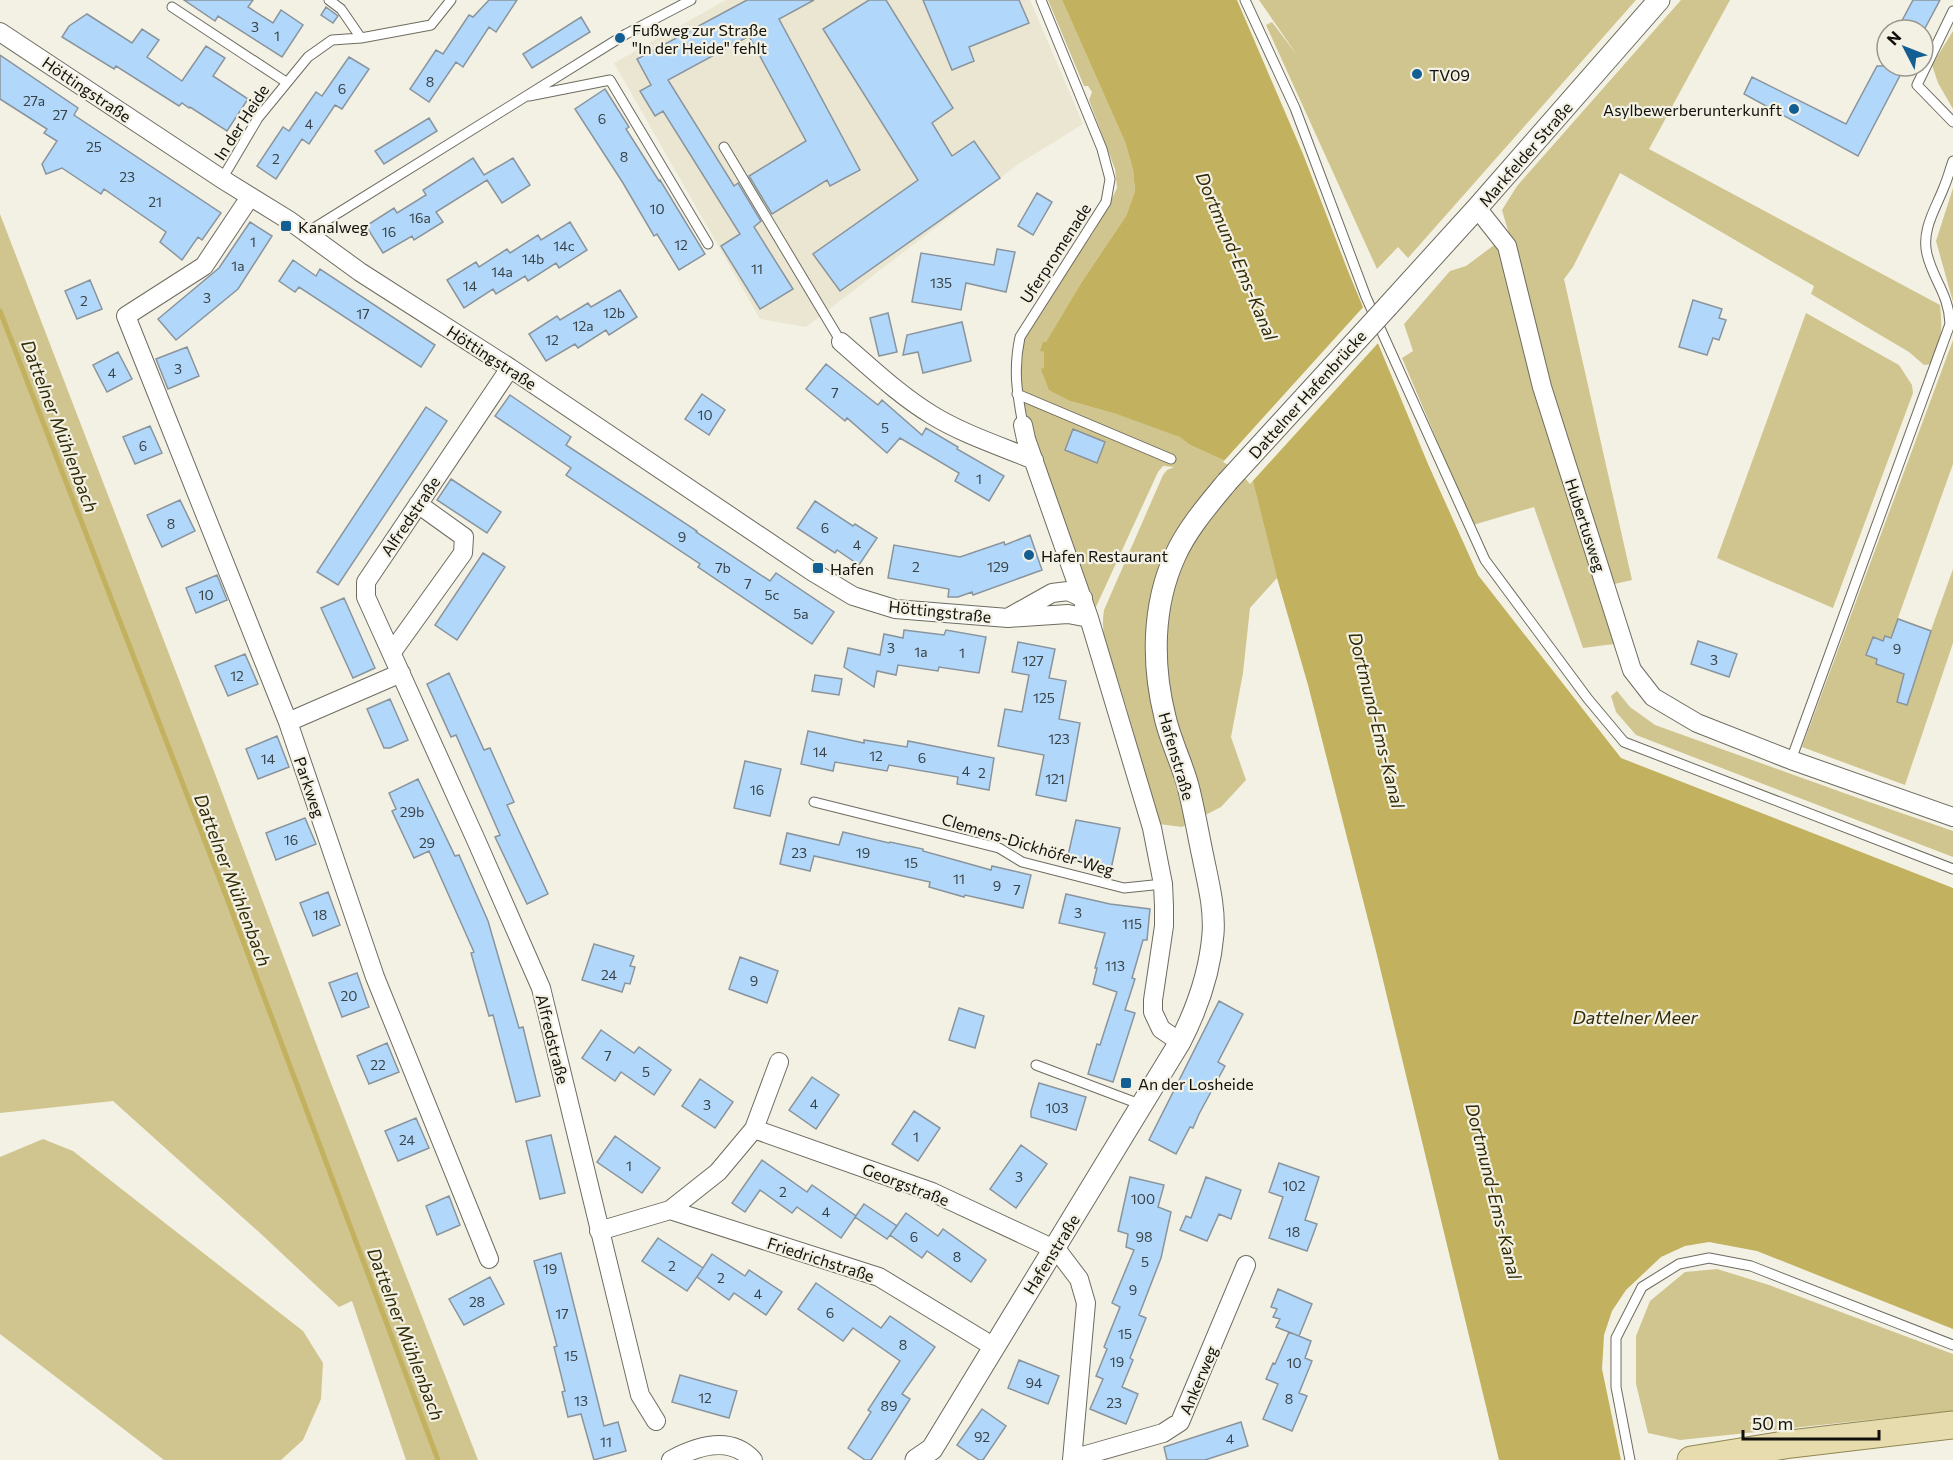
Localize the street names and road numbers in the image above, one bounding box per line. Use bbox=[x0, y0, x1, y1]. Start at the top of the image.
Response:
street label: Höttingstraße bbox=[39, 52, 135, 126]
street label: In der Heide bbox=[210, 81, 272, 163]
street label: Markfelder Straße bbox=[1474, 98, 1576, 210]
street label: Uferpromenade bbox=[1016, 200, 1094, 306]
street label: Höttingstraße bbox=[444, 321, 540, 393]
street label: Dattelner Hafenbrücke bbox=[1244, 326, 1370, 462]
street label: Alfredstraße bbox=[376, 473, 444, 559]
street label: Hubertusweg bbox=[1562, 476, 1610, 575]
street label: Höttingstraße bbox=[888, 596, 992, 626]
street label: Hafenstraße bbox=[1155, 710, 1199, 802]
street label: Parkweg bbox=[291, 754, 329, 820]
street label: Clemens-Dickhöfer-Weg bbox=[940, 809, 1117, 879]
street label: Alfredstraße bbox=[533, 992, 573, 1086]
street label: Georgstraße bbox=[860, 1159, 952, 1209]
street label: Hafenstraße bbox=[1019, 1211, 1083, 1297]
street label: Friedrichstraße bbox=[765, 1233, 877, 1285]
street label: Ankerweg bbox=[1175, 1342, 1221, 1417]

